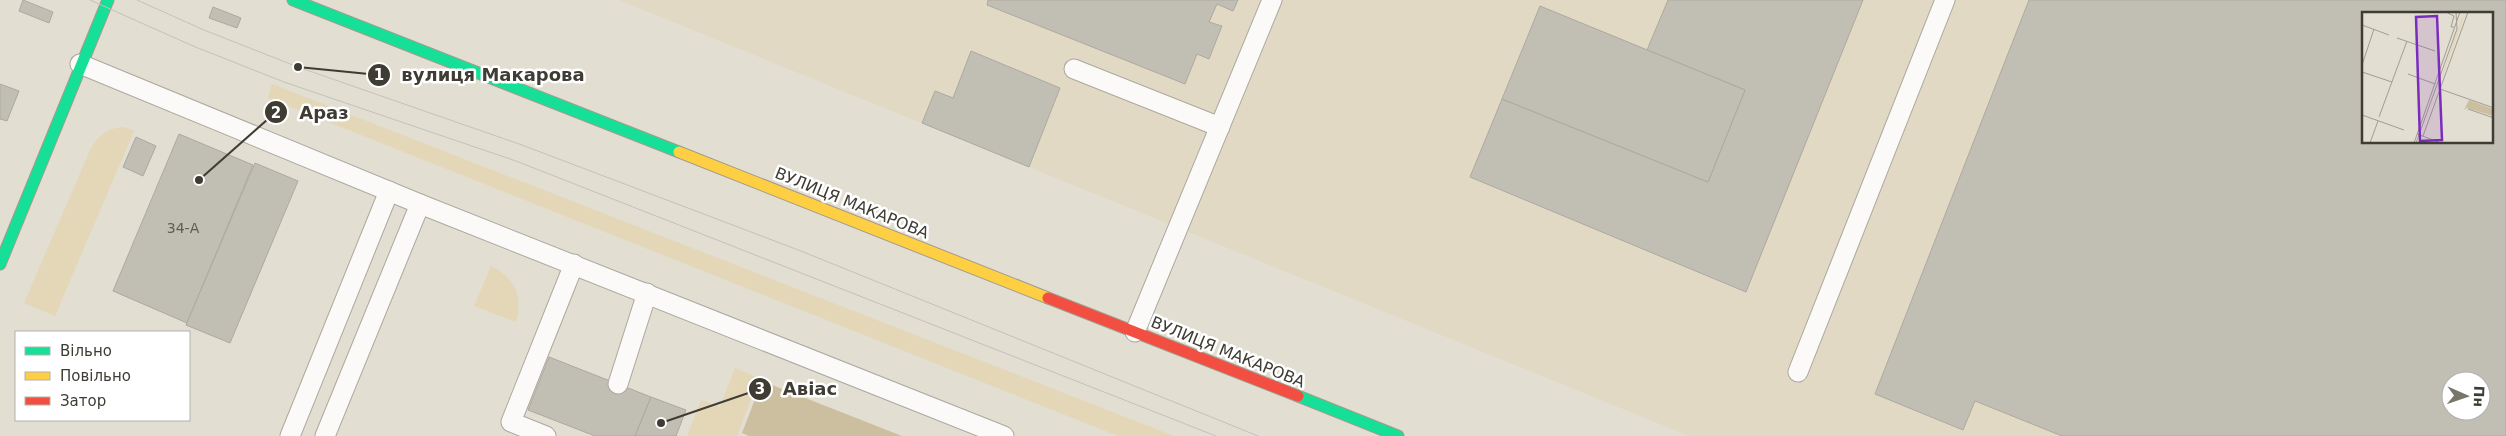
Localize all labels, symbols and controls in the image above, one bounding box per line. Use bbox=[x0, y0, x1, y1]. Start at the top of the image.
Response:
inset map bbox=[2362, 12, 2494, 144]
callout: вулиця Макарова bbox=[366, 58, 595, 91]
text: вулиця Макарова bbox=[401, 64, 585, 85]
text: 1 bbox=[374, 66, 384, 84]
callout: Араз bbox=[264, 96, 358, 129]
text: Араз bbox=[299, 102, 349, 123]
text: 2 bbox=[271, 104, 281, 122]
street label: ВУЛИЦЯ МАКАРОВА bbox=[772, 163, 932, 243]
house number: 34-А bbox=[167, 220, 200, 236]
street label: ВУЛИЦЯ МАКАРОВА bbox=[1148, 312, 1308, 392]
legend bbox=[15, 331, 190, 421]
text: Вільно bbox=[60, 342, 112, 360]
text: Повільно bbox=[60, 367, 131, 385]
north arrow bbox=[2441, 371, 2491, 421]
callout: Авіас bbox=[748, 372, 847, 405]
text: Авіас bbox=[783, 378, 837, 399]
text: 3 bbox=[755, 380, 765, 398]
text: Пн bbox=[2471, 385, 2487, 407]
text: Затор bbox=[60, 392, 106, 410]

